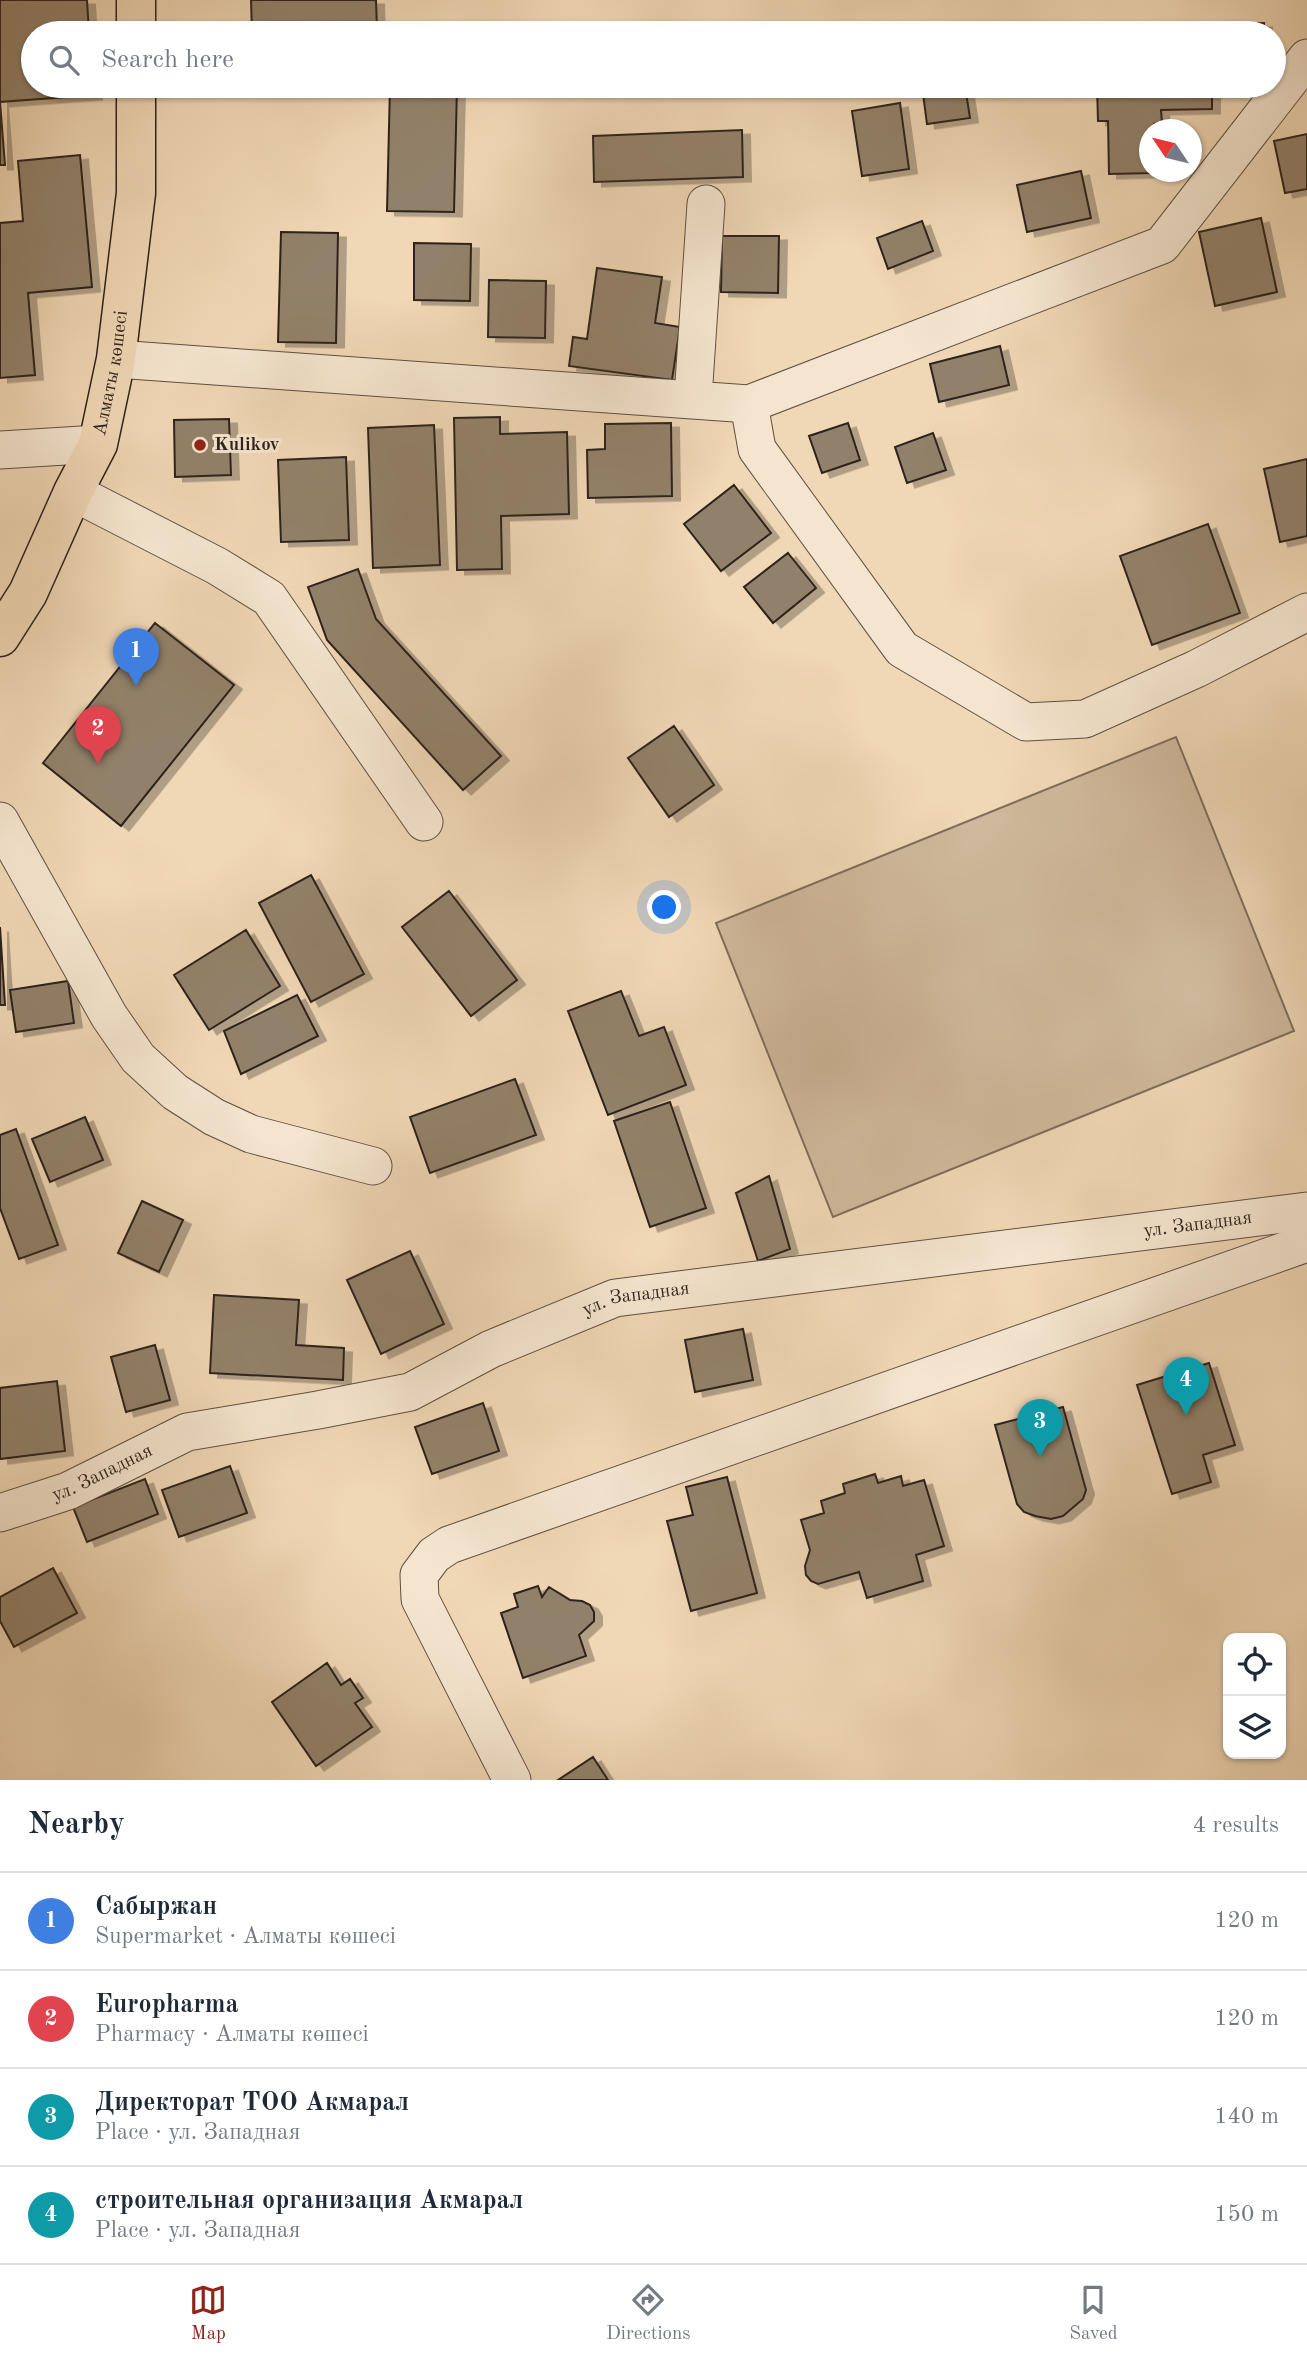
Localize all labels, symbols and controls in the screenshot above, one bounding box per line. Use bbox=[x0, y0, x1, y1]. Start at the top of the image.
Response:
search box bbox=[21, 21, 1286, 98]
icon: search bbox=[45, 41, 83, 79]
text: Search here bbox=[101, 47, 234, 73]
north arrow bbox=[1139, 119, 1202, 182]
street label: Алматы көшесі bbox=[91, 309, 131, 437]
place label: Kulikov bbox=[214, 436, 280, 455]
marker: Kulikov bbox=[192, 437, 208, 453]
pin: 1 bbox=[113, 628, 159, 686]
pin: 2 bbox=[75, 706, 121, 764]
your location bbox=[647, 890, 681, 924]
street label: ул. Западная bbox=[1142, 1208, 1253, 1241]
street label: ул. Западная bbox=[580, 1279, 691, 1320]
pin: 4 bbox=[1163, 1357, 1209, 1415]
pin: 3 bbox=[1017, 1399, 1063, 1457]
street label: ул. Западная bbox=[50, 1441, 156, 1505]
map controls bbox=[1223, 1633, 1286, 1759]
button: locate bbox=[1223, 1633, 1286, 1696]
button: layers bbox=[1223, 1696, 1286, 1759]
text: Nearby bbox=[28, 1810, 125, 1840]
text: 4 results bbox=[1193, 1814, 1279, 1837]
text: Сабыржан bbox=[95, 1894, 217, 1920]
text: 1 bbox=[44, 1909, 58, 1932]
text: 120 m bbox=[1214, 1909, 1279, 1932]
text: Supermarket · Алматы көшесі bbox=[95, 1925, 396, 1948]
text: Europharma bbox=[95, 1992, 239, 2018]
text: 2 bbox=[44, 2007, 58, 2030]
text: 120 m bbox=[1214, 2007, 1279, 2030]
text: Pharmacy · Алматы көшесі bbox=[95, 2023, 369, 2046]
text: Директорат ТОО Акмарал bbox=[95, 2090, 409, 2116]
text: 3 bbox=[44, 2105, 58, 2128]
text: 140 m bbox=[1214, 2105, 1279, 2128]
text: Place · ул. Западная bbox=[95, 2121, 300, 2144]
text: строительная организация Акмарал bbox=[95, 2188, 523, 2214]
text: 4 bbox=[44, 2203, 58, 2226]
text: 150 m bbox=[1214, 2203, 1279, 2226]
text: Place · ул. Западная bbox=[95, 2219, 300, 2242]
tab: Map bbox=[189, 2281, 227, 2346]
tab: Directions bbox=[606, 2281, 691, 2346]
tab: Saved bbox=[1069, 2281, 1118, 2346]

